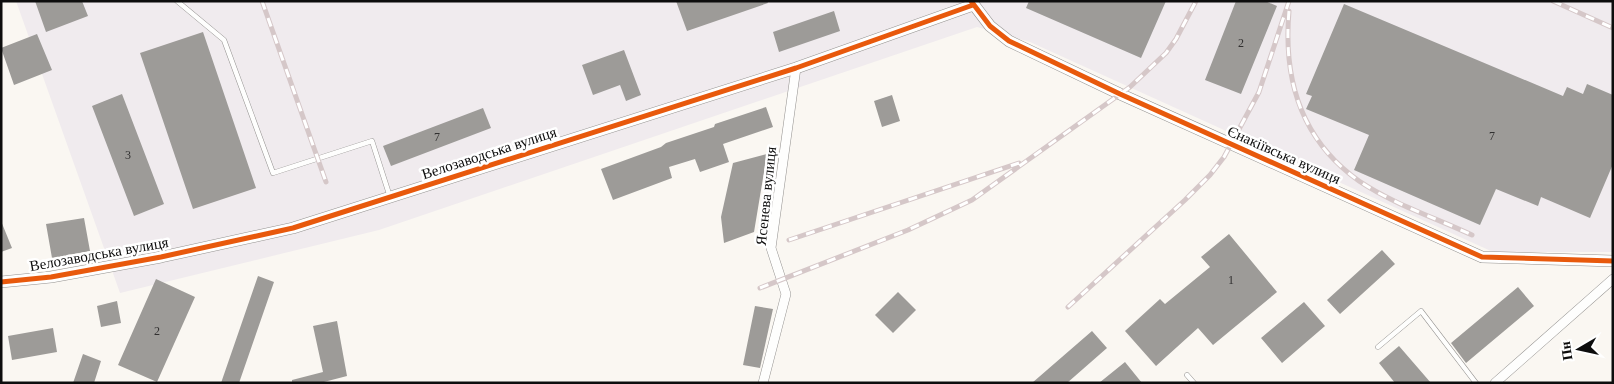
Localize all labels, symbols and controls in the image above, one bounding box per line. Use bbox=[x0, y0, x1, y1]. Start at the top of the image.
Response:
house number: 2 bbox=[1238, 36, 1244, 50]
street label: Єнакіївська вулиця bbox=[1225, 123, 1343, 187]
street label: Велозаводська вулиця bbox=[420, 124, 558, 182]
house number: 7 bbox=[1489, 129, 1495, 143]
house number: 7 bbox=[434, 130, 440, 144]
street label: Ясенева вулиця bbox=[753, 146, 779, 246]
house number: 3 bbox=[125, 148, 131, 162]
street label: Велозаводська вулиця bbox=[28, 234, 170, 274]
house number: 1 bbox=[1228, 273, 1234, 287]
house number: 2 bbox=[154, 324, 160, 338]
north arrow bbox=[1554, 324, 1604, 374]
text: Пн bbox=[1558, 340, 1576, 361]

